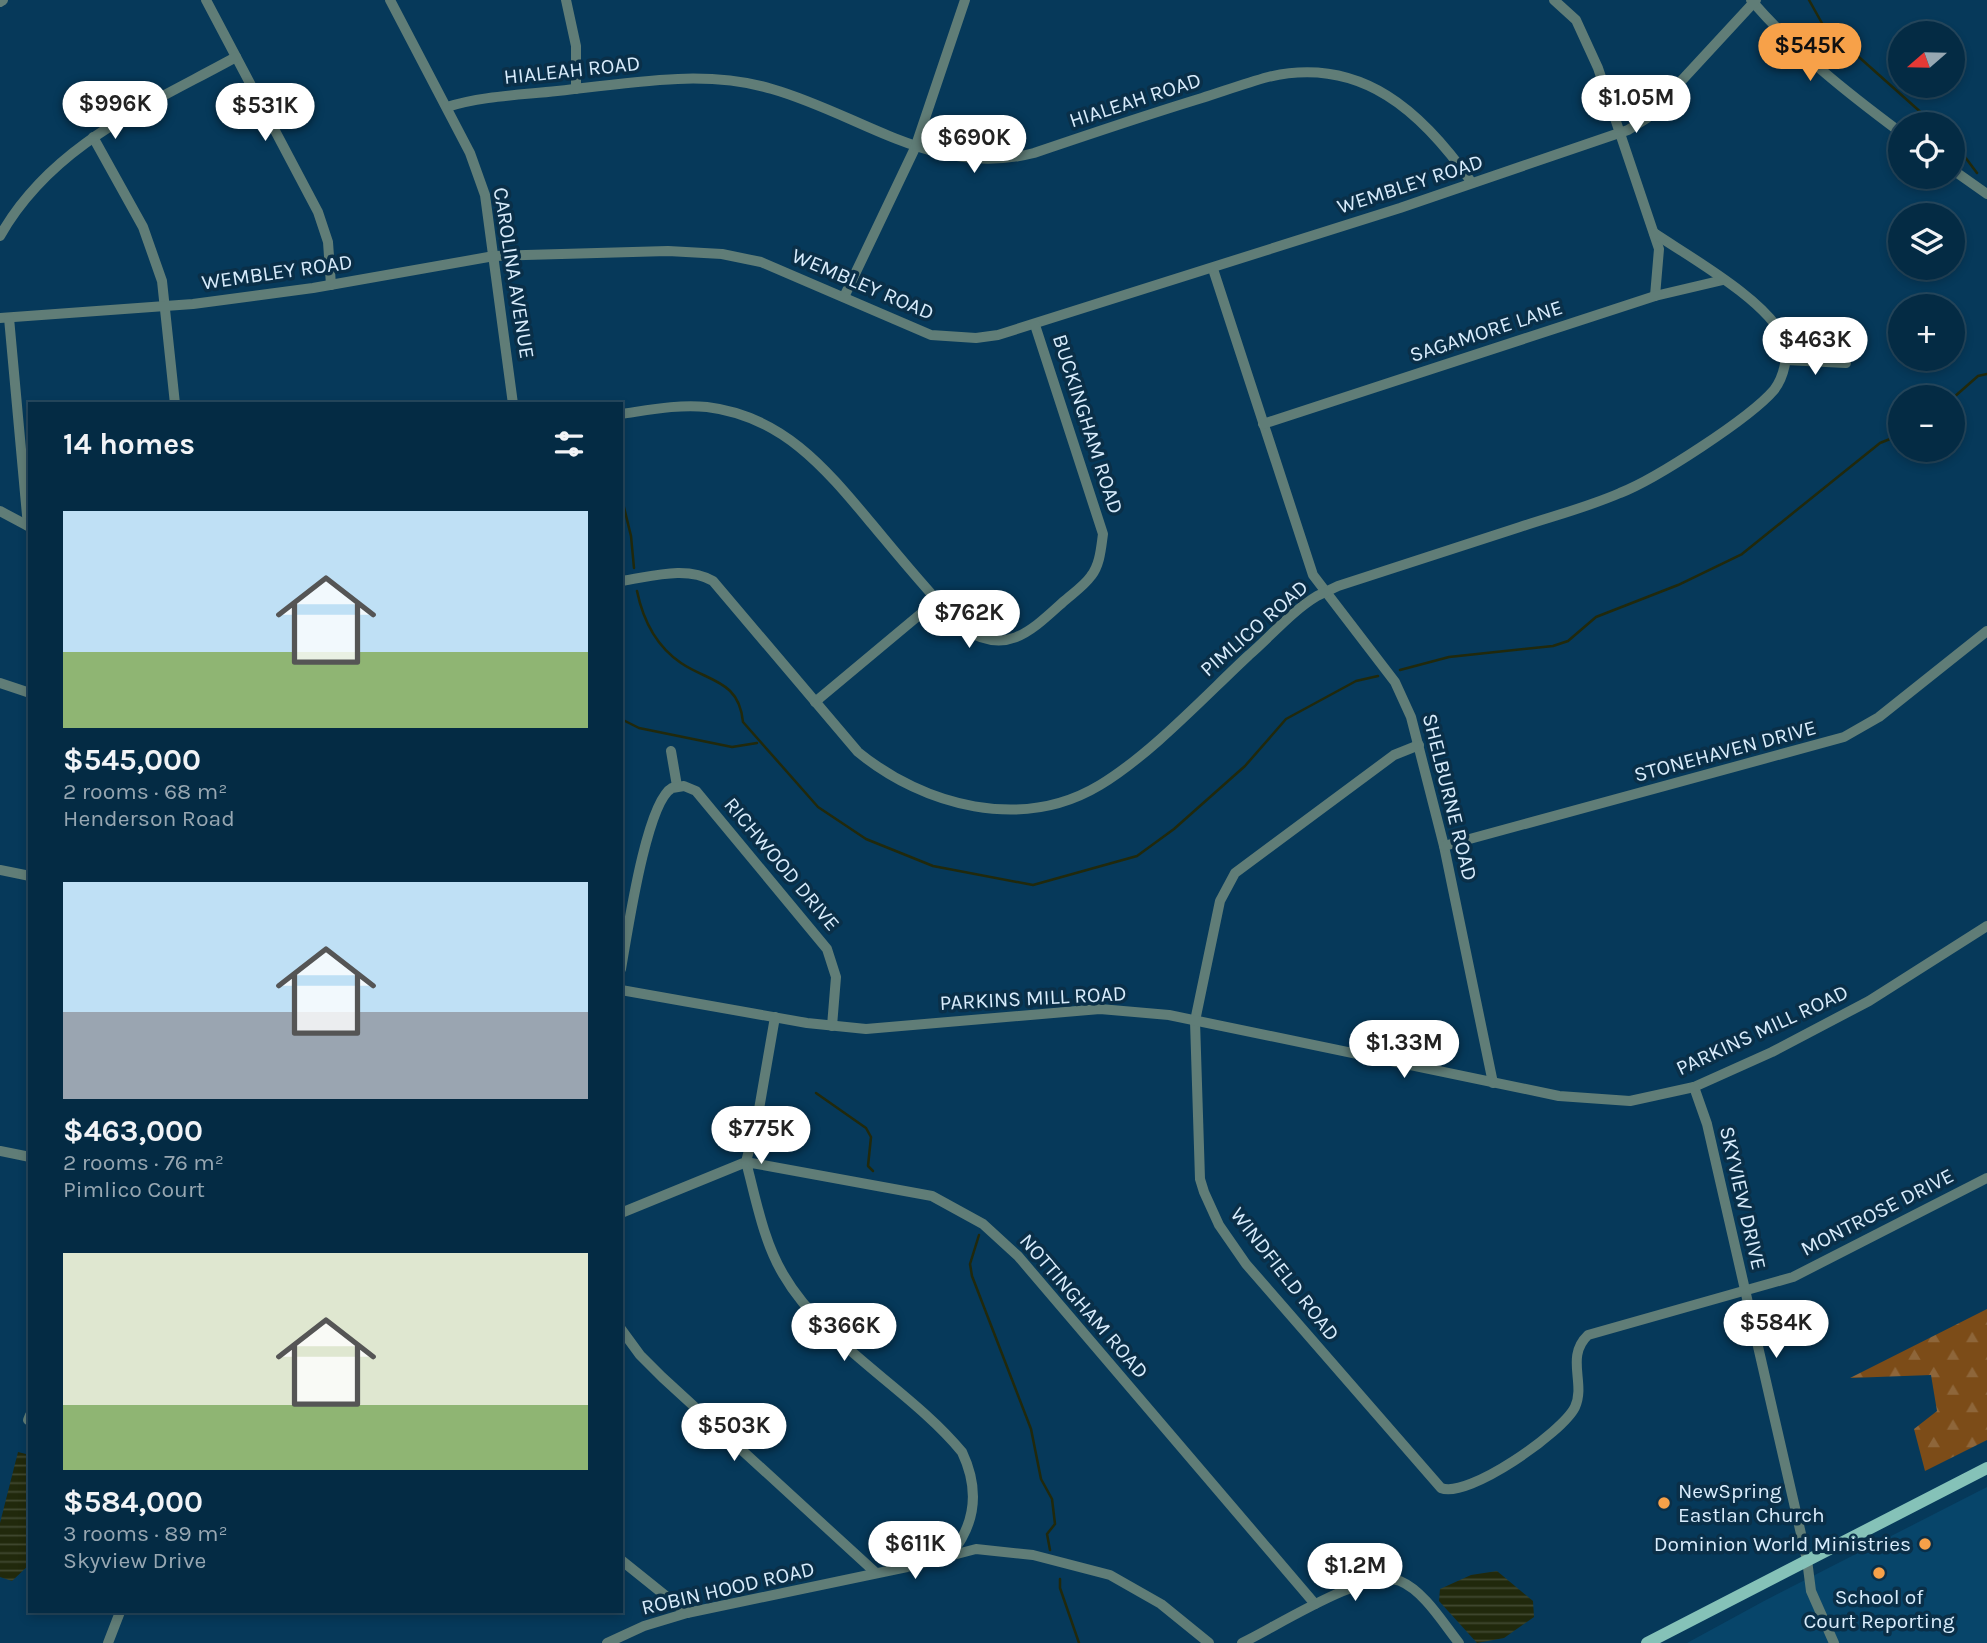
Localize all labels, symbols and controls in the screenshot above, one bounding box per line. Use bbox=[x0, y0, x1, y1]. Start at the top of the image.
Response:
north arrow bbox=[1888, 21, 1965, 98]
map controls bbox=[1888, 21, 1965, 462]
pin: $545K bbox=[1761, 24, 1859, 83]
text: $545K bbox=[1774, 32, 1846, 59]
street label: HIALEAH ROAD bbox=[503, 51, 641, 89]
street label: HIALEAH ROAD bbox=[1066, 67, 1204, 133]
pin: $1.05M bbox=[1579, 76, 1693, 135]
pin: $996K bbox=[66, 82, 164, 141]
pin: $531K bbox=[216, 83, 314, 143]
text: $1.05M bbox=[1597, 84, 1675, 111]
text: $996K bbox=[79, 90, 151, 117]
text: $531K bbox=[232, 92, 298, 119]
button: locate bbox=[1888, 112, 1965, 189]
pin: $690K bbox=[925, 116, 1023, 175]
text: $690K bbox=[937, 124, 1011, 151]
street label: WEMBLEY ROAD bbox=[1334, 149, 1486, 219]
street label: CAROLINA AVENUE bbox=[489, 185, 539, 361]
button: layers bbox=[1888, 203, 1965, 280]
street label: WEMBLEY ROAD bbox=[788, 243, 938, 325]
street label: WEMBLEY ROAD bbox=[200, 250, 354, 294]
button: + bbox=[1888, 294, 1965, 371]
street label: SAGAMORE LANE bbox=[1406, 295, 1566, 367]
pin: $463K bbox=[1766, 318, 1864, 377]
text: $463K bbox=[1779, 326, 1851, 353]
street label: BUCKINGHAM ROAD bbox=[1048, 331, 1128, 517]
button: − bbox=[1888, 385, 1965, 462]
icon: filters bbox=[550, 425, 588, 463]
text: 14 homes bbox=[63, 426, 195, 462]
icon: home bbox=[263, 557, 389, 683]
street label: PIMLICO ROAD bbox=[1195, 575, 1313, 681]
pin: $762K bbox=[920, 590, 1018, 650]
text: $762K bbox=[934, 599, 1004, 626]
street label: SHELBURNE ROAD bbox=[1418, 711, 1482, 883]
street label: STONEHAVEN DRIVE bbox=[1631, 715, 1819, 787]
text: $545,000 bbox=[63, 742, 201, 778]
text: 2 rooms · 68 m² bbox=[63, 778, 227, 805]
street label: RICHWOOD DRIVE bbox=[719, 792, 845, 936]
text: Henderson Road bbox=[63, 805, 235, 832]
icon: home bbox=[263, 928, 389, 1054]
street label: PARKINS MILL ROAD bbox=[1672, 980, 1852, 1080]
street label: PARKINS MILL ROAD bbox=[939, 981, 1127, 1015]
pin: $1.33M bbox=[1347, 1020, 1461, 1080]
text: $1.33M bbox=[1365, 1029, 1443, 1056]
pin: $775K bbox=[712, 1106, 810, 1166]
text: $463,000 bbox=[63, 1113, 203, 1149]
text: $775K bbox=[727, 1115, 795, 1142]
street label: SKYVIEW DRIVE bbox=[1715, 1124, 1771, 1272]
text: 2 rooms · 76 m² bbox=[63, 1149, 224, 1176]
street label: MONTROSE DRIVE bbox=[1797, 1163, 1957, 1261]
text: Pimlico Court bbox=[63, 1176, 205, 1203]
street label: WINDFIELD ROAD bbox=[1225, 1203, 1345, 1345]
street label: NOTTINGHAM ROAD bbox=[1015, 1229, 1153, 1383]
icon: home bbox=[263, 1299, 389, 1425]
pin: $584K bbox=[1727, 1300, 1825, 1360]
pin: $366K bbox=[795, 1304, 893, 1363]
text: $584K bbox=[1740, 1309, 1812, 1336]
text: $366K bbox=[807, 1312, 881, 1339]
pin: $503K bbox=[685, 1404, 783, 1463]
text: $503K bbox=[697, 1412, 771, 1439]
place label: NewSpring Eastlan Church bbox=[1678, 1479, 1825, 1527]
text: $584,000 bbox=[63, 1484, 203, 1520]
marker: NewSpring Eastlan Church bbox=[1656, 1495, 1672, 1511]
text: 3 rooms · 89 m² bbox=[63, 1520, 228, 1547]
pin: $611K bbox=[866, 1522, 964, 1581]
text: $611K bbox=[884, 1530, 946, 1557]
place label: Dominion World Ministries bbox=[1654, 1532, 1911, 1556]
marker: Dominion World Ministries bbox=[1917, 1536, 1933, 1552]
pin: $1.2M bbox=[1306, 1544, 1404, 1603]
text: Skyview Drive bbox=[63, 1547, 206, 1574]
text: $1.2M bbox=[1323, 1552, 1387, 1579]
street label: ROBIN HOOD ROAD bbox=[639, 1556, 817, 1620]
marker: School of Court Reporting bbox=[1871, 1565, 1887, 1581]
place label: School of Court Reporting bbox=[1803, 1585, 1955, 1633]

